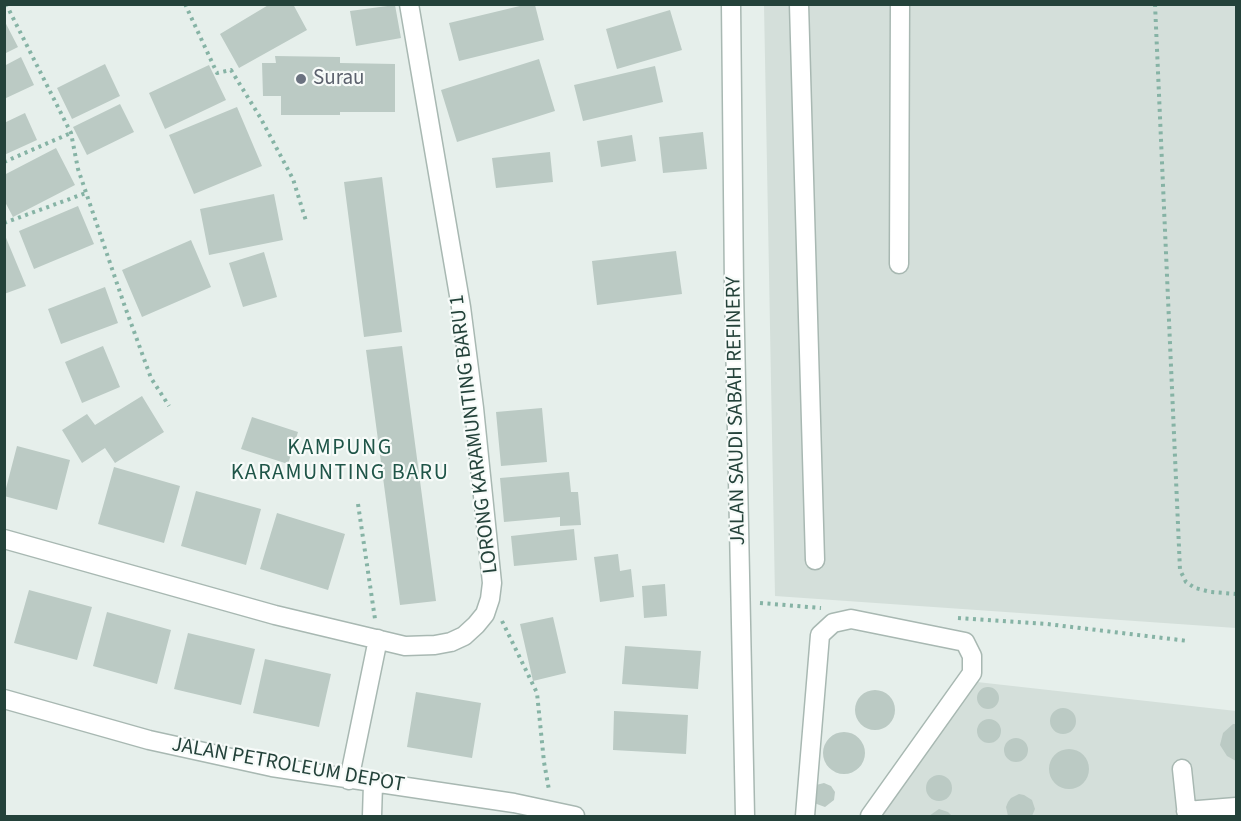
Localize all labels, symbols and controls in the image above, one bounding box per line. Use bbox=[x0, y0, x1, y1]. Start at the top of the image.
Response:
place label: Surau bbox=[313, 66, 364, 92]
marker: Surau bbox=[294, 72, 308, 86]
street label: JALAN SAUDI SABAH REFINERY bbox=[722, 276, 752, 546]
street label: LORONG KARAMUNTING BARU 1 bbox=[445, 293, 505, 575]
district label: KAMPUNG KARAMUNTING BARU bbox=[231, 436, 449, 488]
street label: JALAN PETROLEUM DEPOT bbox=[170, 733, 406, 799]

